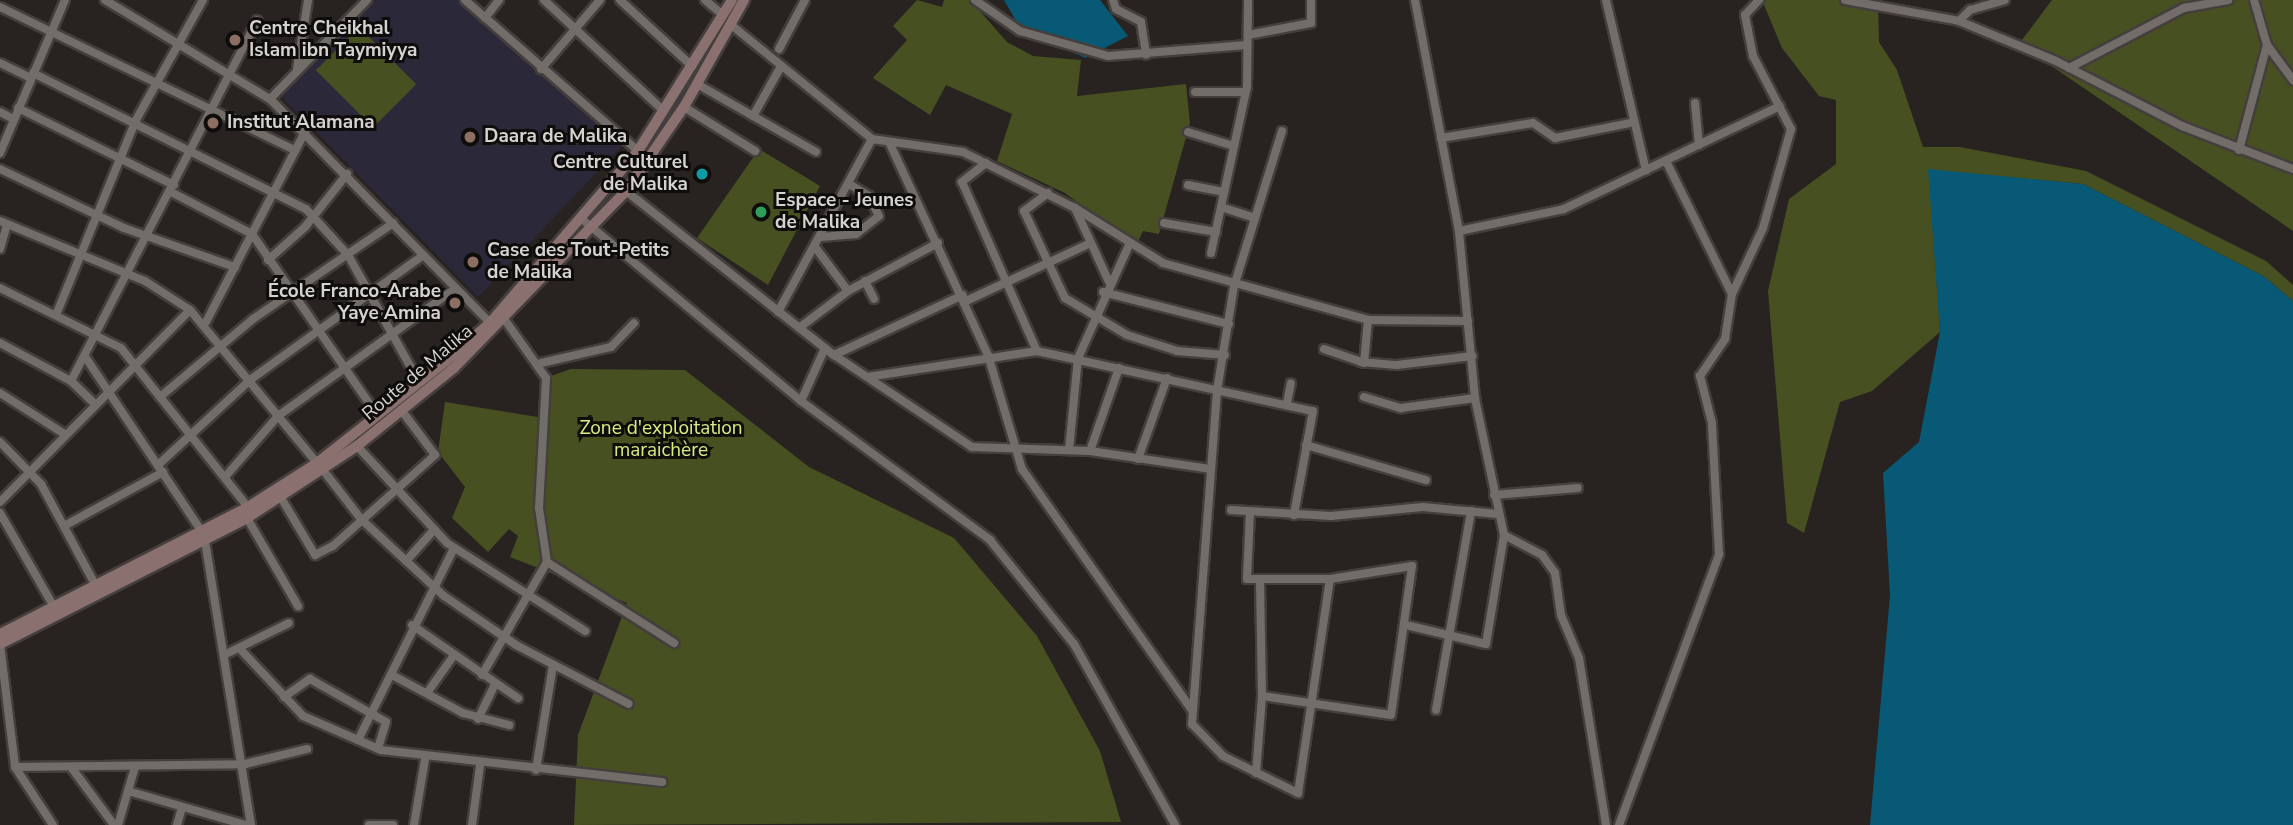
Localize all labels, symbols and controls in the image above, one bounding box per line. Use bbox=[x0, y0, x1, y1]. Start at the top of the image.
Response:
place label: Centre Cheikhal Islam ibn Taymiyya bbox=[249, 18, 417, 62]
marker: Centre Cheikhal Islam ibn Taymiyya bbox=[227, 32, 243, 48]
place label: Institut Alamana bbox=[227, 112, 375, 134]
marker: Institut Alamana bbox=[205, 115, 221, 131]
place label: Daara de Malika bbox=[484, 126, 627, 148]
marker: Daara de Malika bbox=[462, 129, 478, 145]
place label: Centre Culturel de Malika bbox=[553, 152, 688, 196]
marker: Centre Culturel de Malika bbox=[694, 166, 710, 182]
place label: Espace - Jeunes de Malika bbox=[775, 190, 914, 234]
marker: Espace - Jeunes de Malika bbox=[753, 204, 769, 220]
place label: Case des Tout-Petits de Malika bbox=[487, 240, 669, 284]
marker: Case des Tout-Petits de Malika bbox=[465, 254, 481, 270]
place label: École Franco-Arabe Yaye Amina bbox=[268, 281, 441, 325]
marker: École Franco-Arabe Yaye Amina bbox=[447, 295, 463, 311]
street label: Route de Malika bbox=[358, 320, 478, 426]
park label: Zone d'exploitation maraichère bbox=[579, 418, 743, 462]

